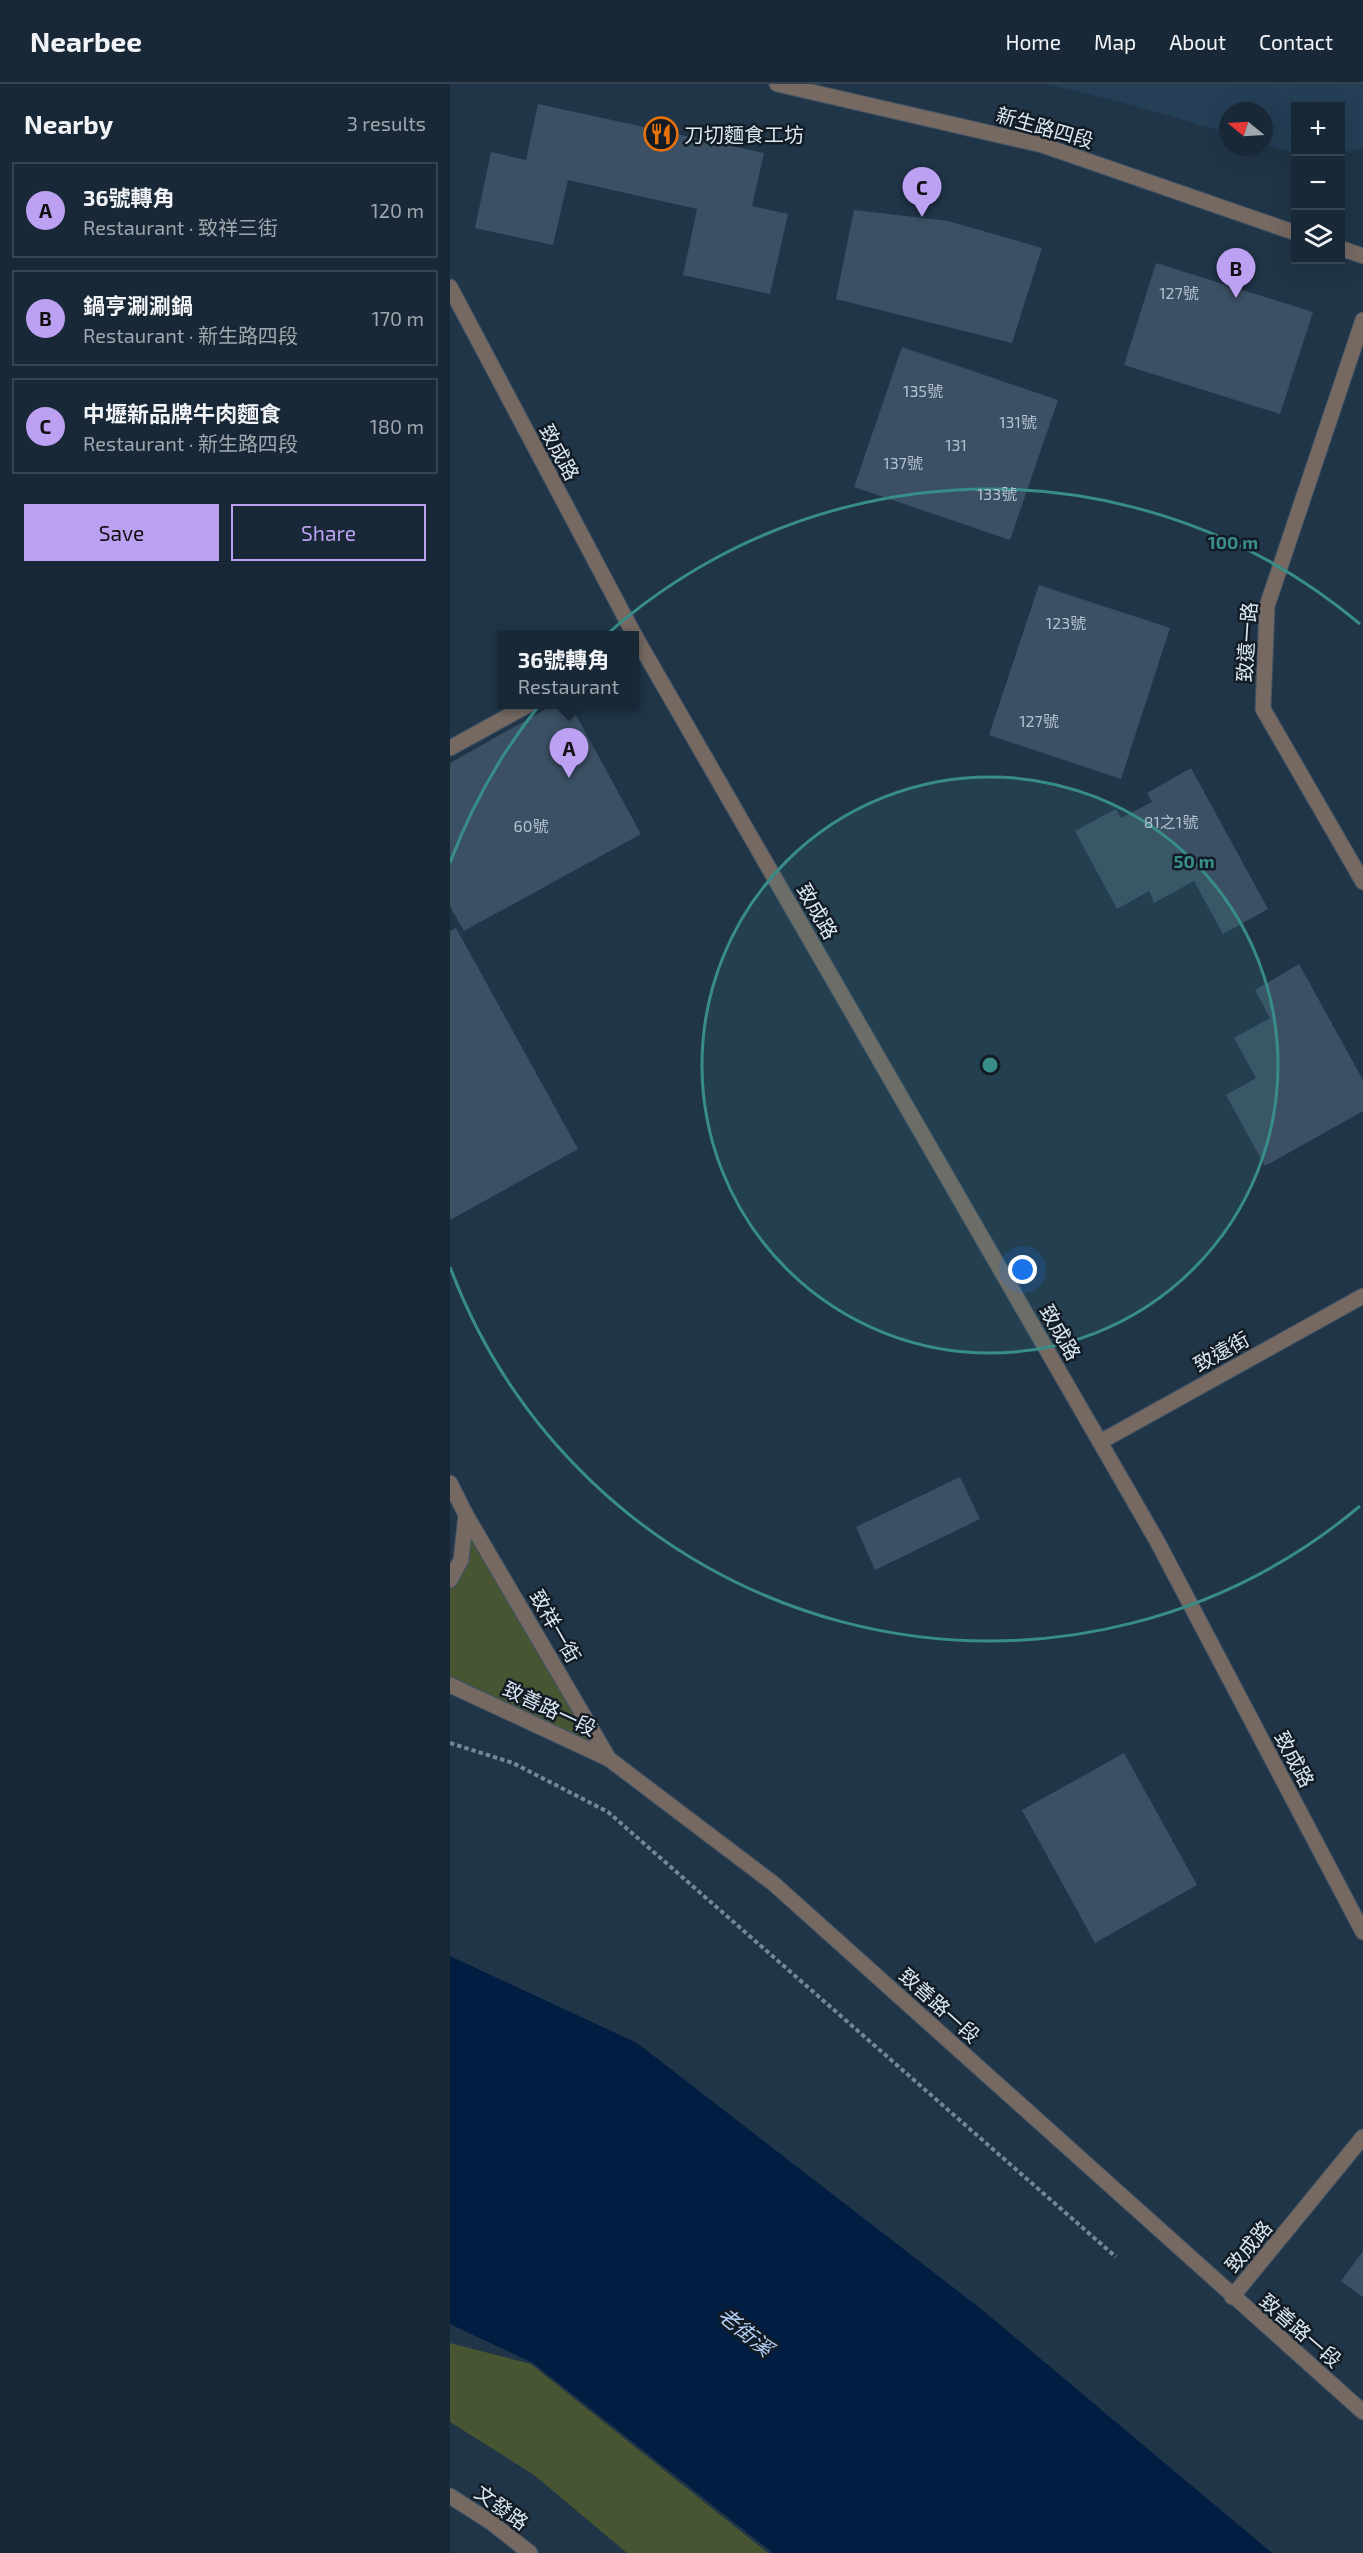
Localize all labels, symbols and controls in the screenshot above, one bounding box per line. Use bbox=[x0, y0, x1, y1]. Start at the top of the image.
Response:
text: Nearbee bbox=[30, 24, 142, 58]
text: Home bbox=[1005, 29, 1061, 54]
text: Map bbox=[1094, 29, 1136, 54]
text: About bbox=[1169, 29, 1226, 54]
text: Contact bbox=[1259, 29, 1333, 54]
street label: 新生路四段 bbox=[994, 102, 1096, 152]
north arrow bbox=[1219, 102, 1273, 156]
map controls bbox=[1291, 102, 1345, 264]
button: + bbox=[1291, 102, 1345, 156]
text: Nearby bbox=[24, 108, 113, 139]
text: 3 results bbox=[347, 111, 426, 135]
restaurant icon: 刀切麵食工坊 bbox=[643, 116, 679, 152]
place label: 刀切麵食工坊 bbox=[684, 122, 804, 146]
button: − bbox=[1291, 156, 1345, 210]
pin: C bbox=[902, 168, 942, 217]
text: 36號轉角 bbox=[83, 184, 174, 210]
text: A bbox=[39, 198, 52, 222]
text: 120 m bbox=[371, 198, 424, 222]
button: layers bbox=[1291, 210, 1345, 264]
text: Restaurant · 致祥三街 bbox=[83, 215, 278, 239]
pin: B bbox=[1216, 248, 1256, 298]
house number: 127號 bbox=[1159, 283, 1199, 302]
text: 鍋亨涮涮鍋 bbox=[83, 292, 193, 318]
text: B bbox=[39, 306, 52, 330]
text: 170 m bbox=[372, 306, 424, 330]
text: Restaurant · 新生路四段 bbox=[83, 323, 298, 347]
house number: 135號 bbox=[903, 381, 943, 400]
text: 中壢新品牌牛肉麵食 bbox=[83, 400, 281, 426]
house number: 131號 bbox=[999, 412, 1037, 431]
text: C bbox=[40, 414, 51, 438]
text: 180 m bbox=[370, 414, 424, 438]
street label: 致成路 bbox=[535, 420, 585, 484]
text: Restaurant · 新生路四段 bbox=[83, 431, 298, 455]
house number: 131 bbox=[945, 435, 967, 454]
house number: 137號 bbox=[883, 453, 923, 472]
house number: 133號 bbox=[977, 484, 1017, 503]
button: Save bbox=[24, 504, 219, 561]
button: Share bbox=[231, 504, 426, 561]
text: 100 m bbox=[1208, 531, 1258, 553]
street label: 致遠一路 bbox=[1231, 601, 1261, 683]
house number: 123號 bbox=[1046, 613, 1086, 632]
popup bbox=[498, 631, 639, 709]
text: 36號轉角 bbox=[518, 646, 609, 672]
text: Restaurant bbox=[518, 674, 619, 698]
house number: 127號 bbox=[1019, 711, 1059, 730]
pin: A bbox=[550, 728, 588, 778]
house number: 81之1號 bbox=[1144, 812, 1198, 831]
house number: 60號 bbox=[514, 816, 548, 835]
text: 50 m bbox=[1173, 850, 1215, 872]
street label: 致成路 bbox=[793, 879, 843, 943]
centre of rings bbox=[980, 1055, 1000, 1075]
your location bbox=[1008, 1255, 1037, 1284]
street label: 致成路 bbox=[1036, 1300, 1086, 1364]
street label: 致遠街 bbox=[1189, 1326, 1253, 1376]
street label: 致祥一街 bbox=[526, 1585, 586, 1667]
street label: 致善路一段 bbox=[500, 1676, 600, 1740]
street label: 致成路 bbox=[1270, 1727, 1320, 1791]
street label: 致善路一段 bbox=[895, 1963, 985, 2047]
street label: 致成路 bbox=[1220, 2215, 1276, 2277]
street label: 致善路一段 bbox=[1255, 2288, 1347, 2372]
water label: 老街溪 bbox=[714, 2301, 781, 2362]
street label: 文發路 bbox=[471, 2480, 533, 2534]

